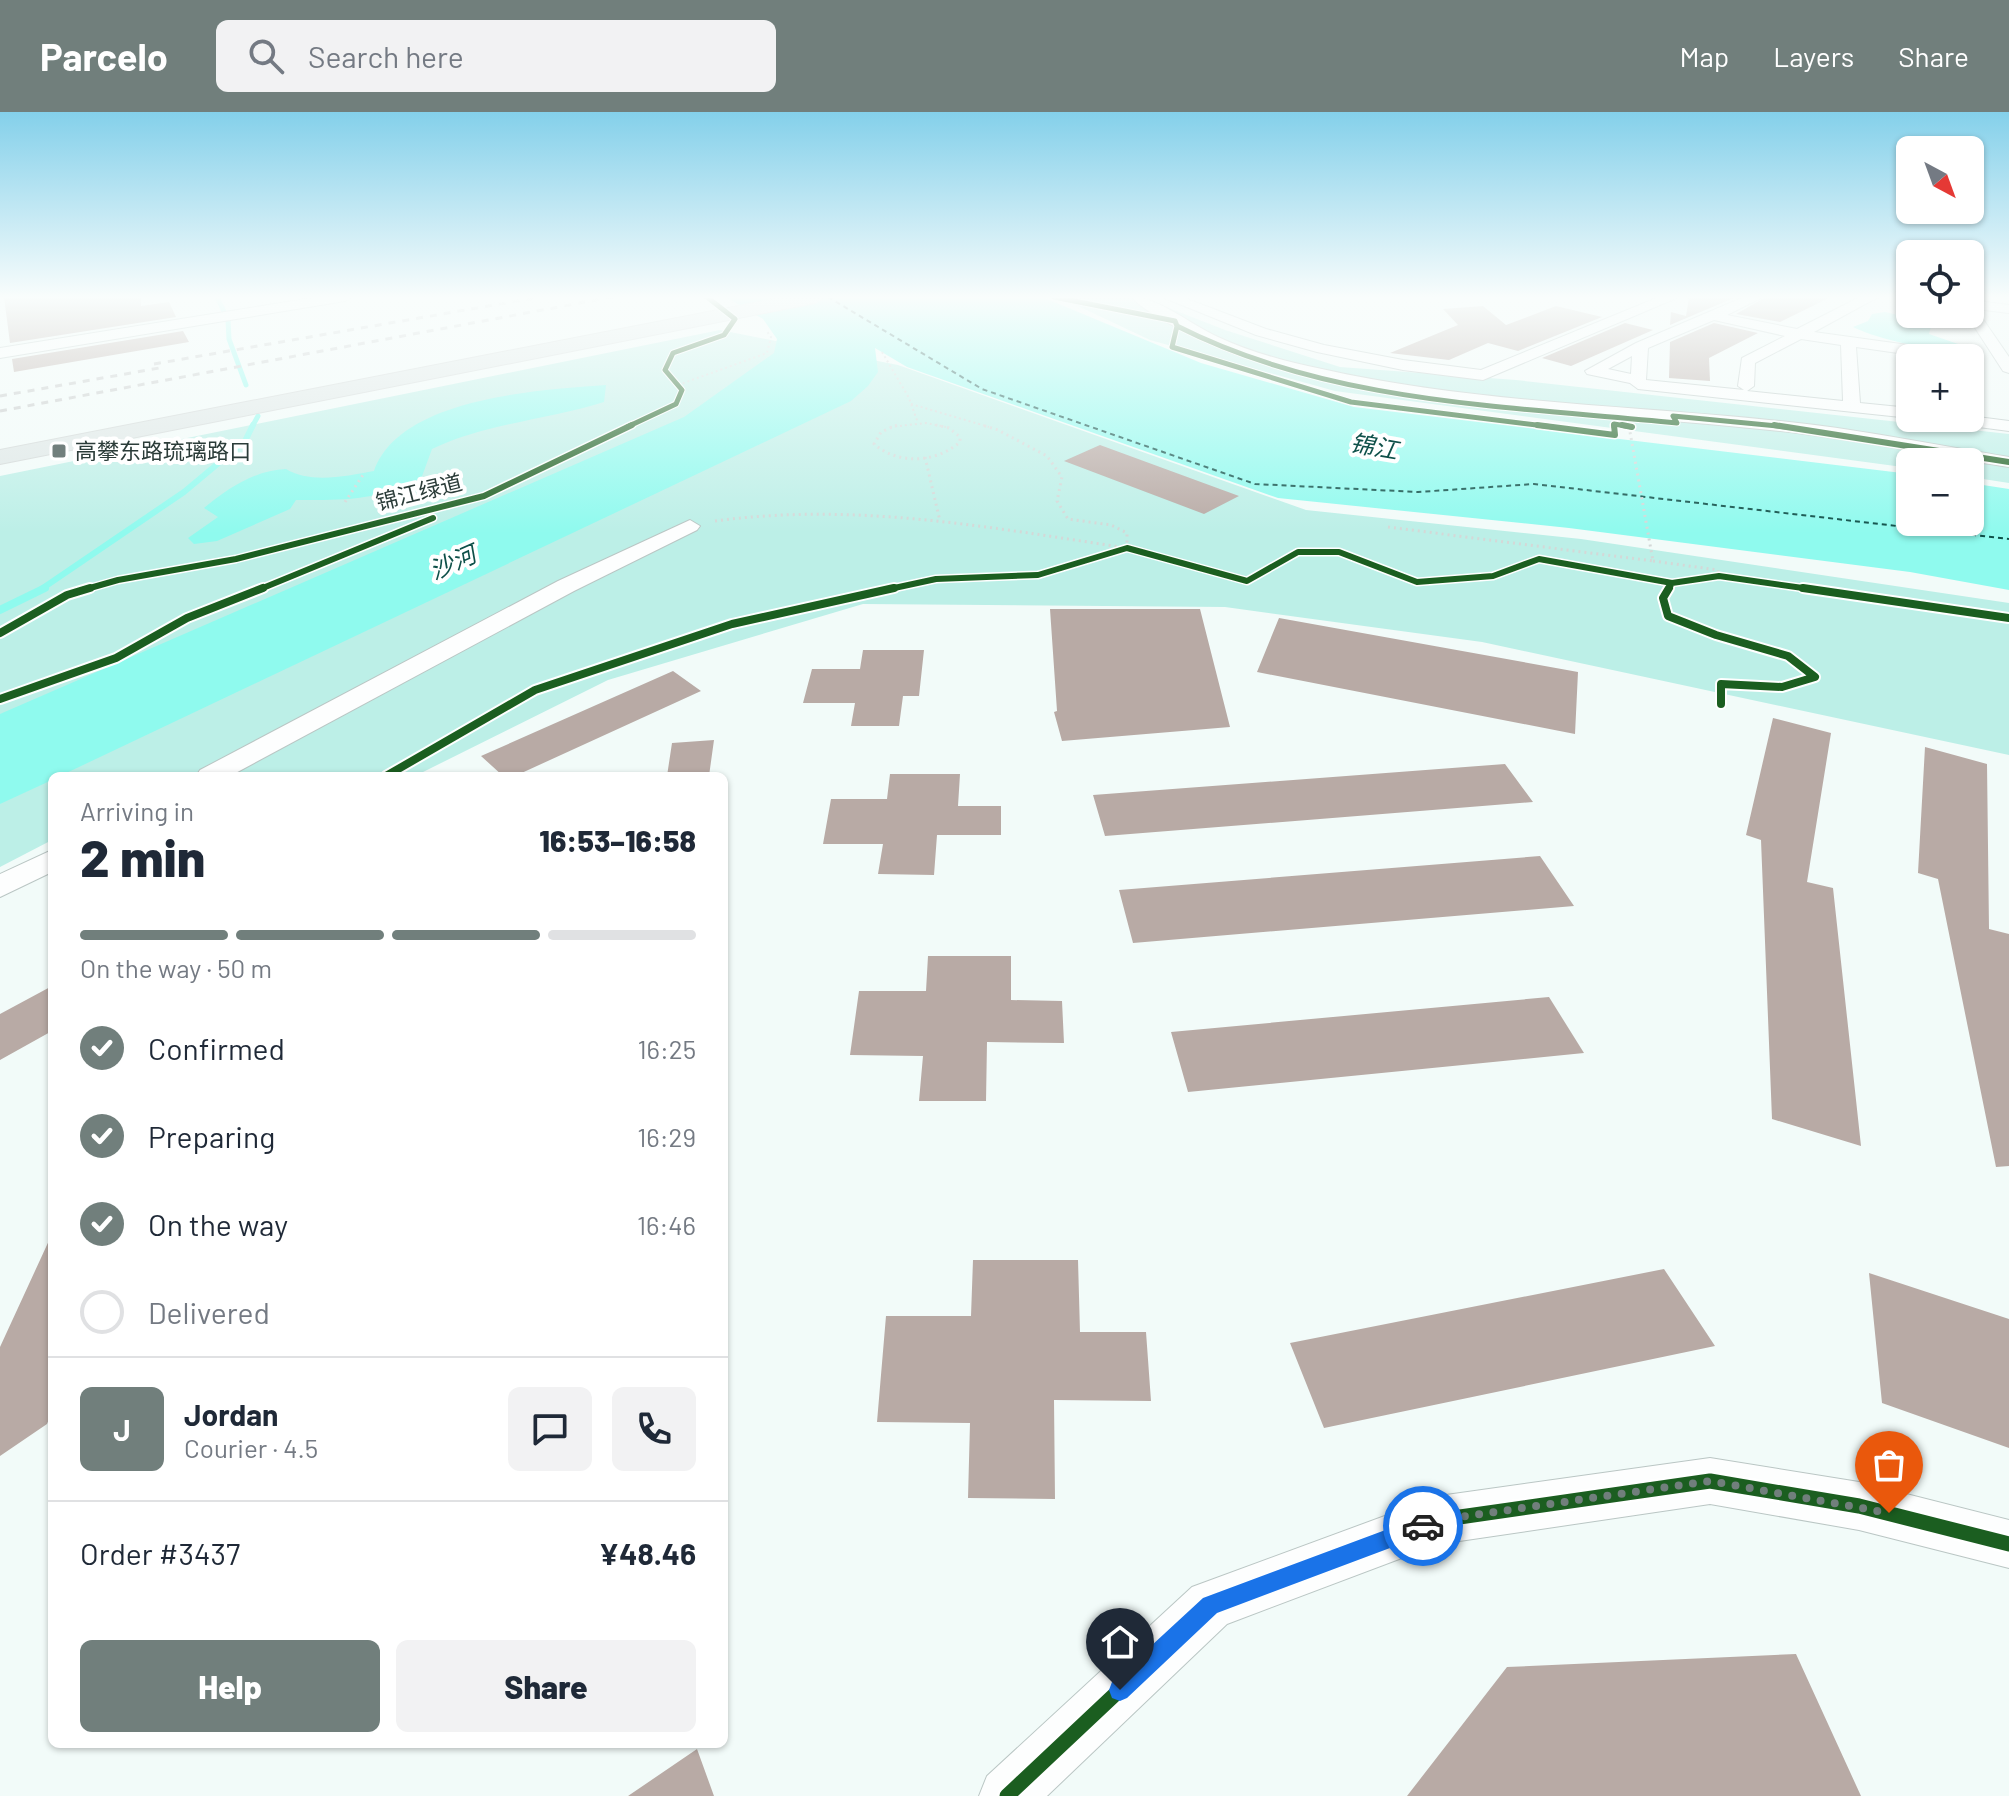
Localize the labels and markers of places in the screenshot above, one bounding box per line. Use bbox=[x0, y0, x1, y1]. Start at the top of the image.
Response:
place label: 高攀东路琉璃路口 bbox=[75, 437, 251, 463]
marker: 高攀东路琉璃路口 bbox=[50, 442, 68, 460]
pin bbox=[1855, 1431, 1923, 1513]
pin bbox=[1086, 1608, 1154, 1690]

